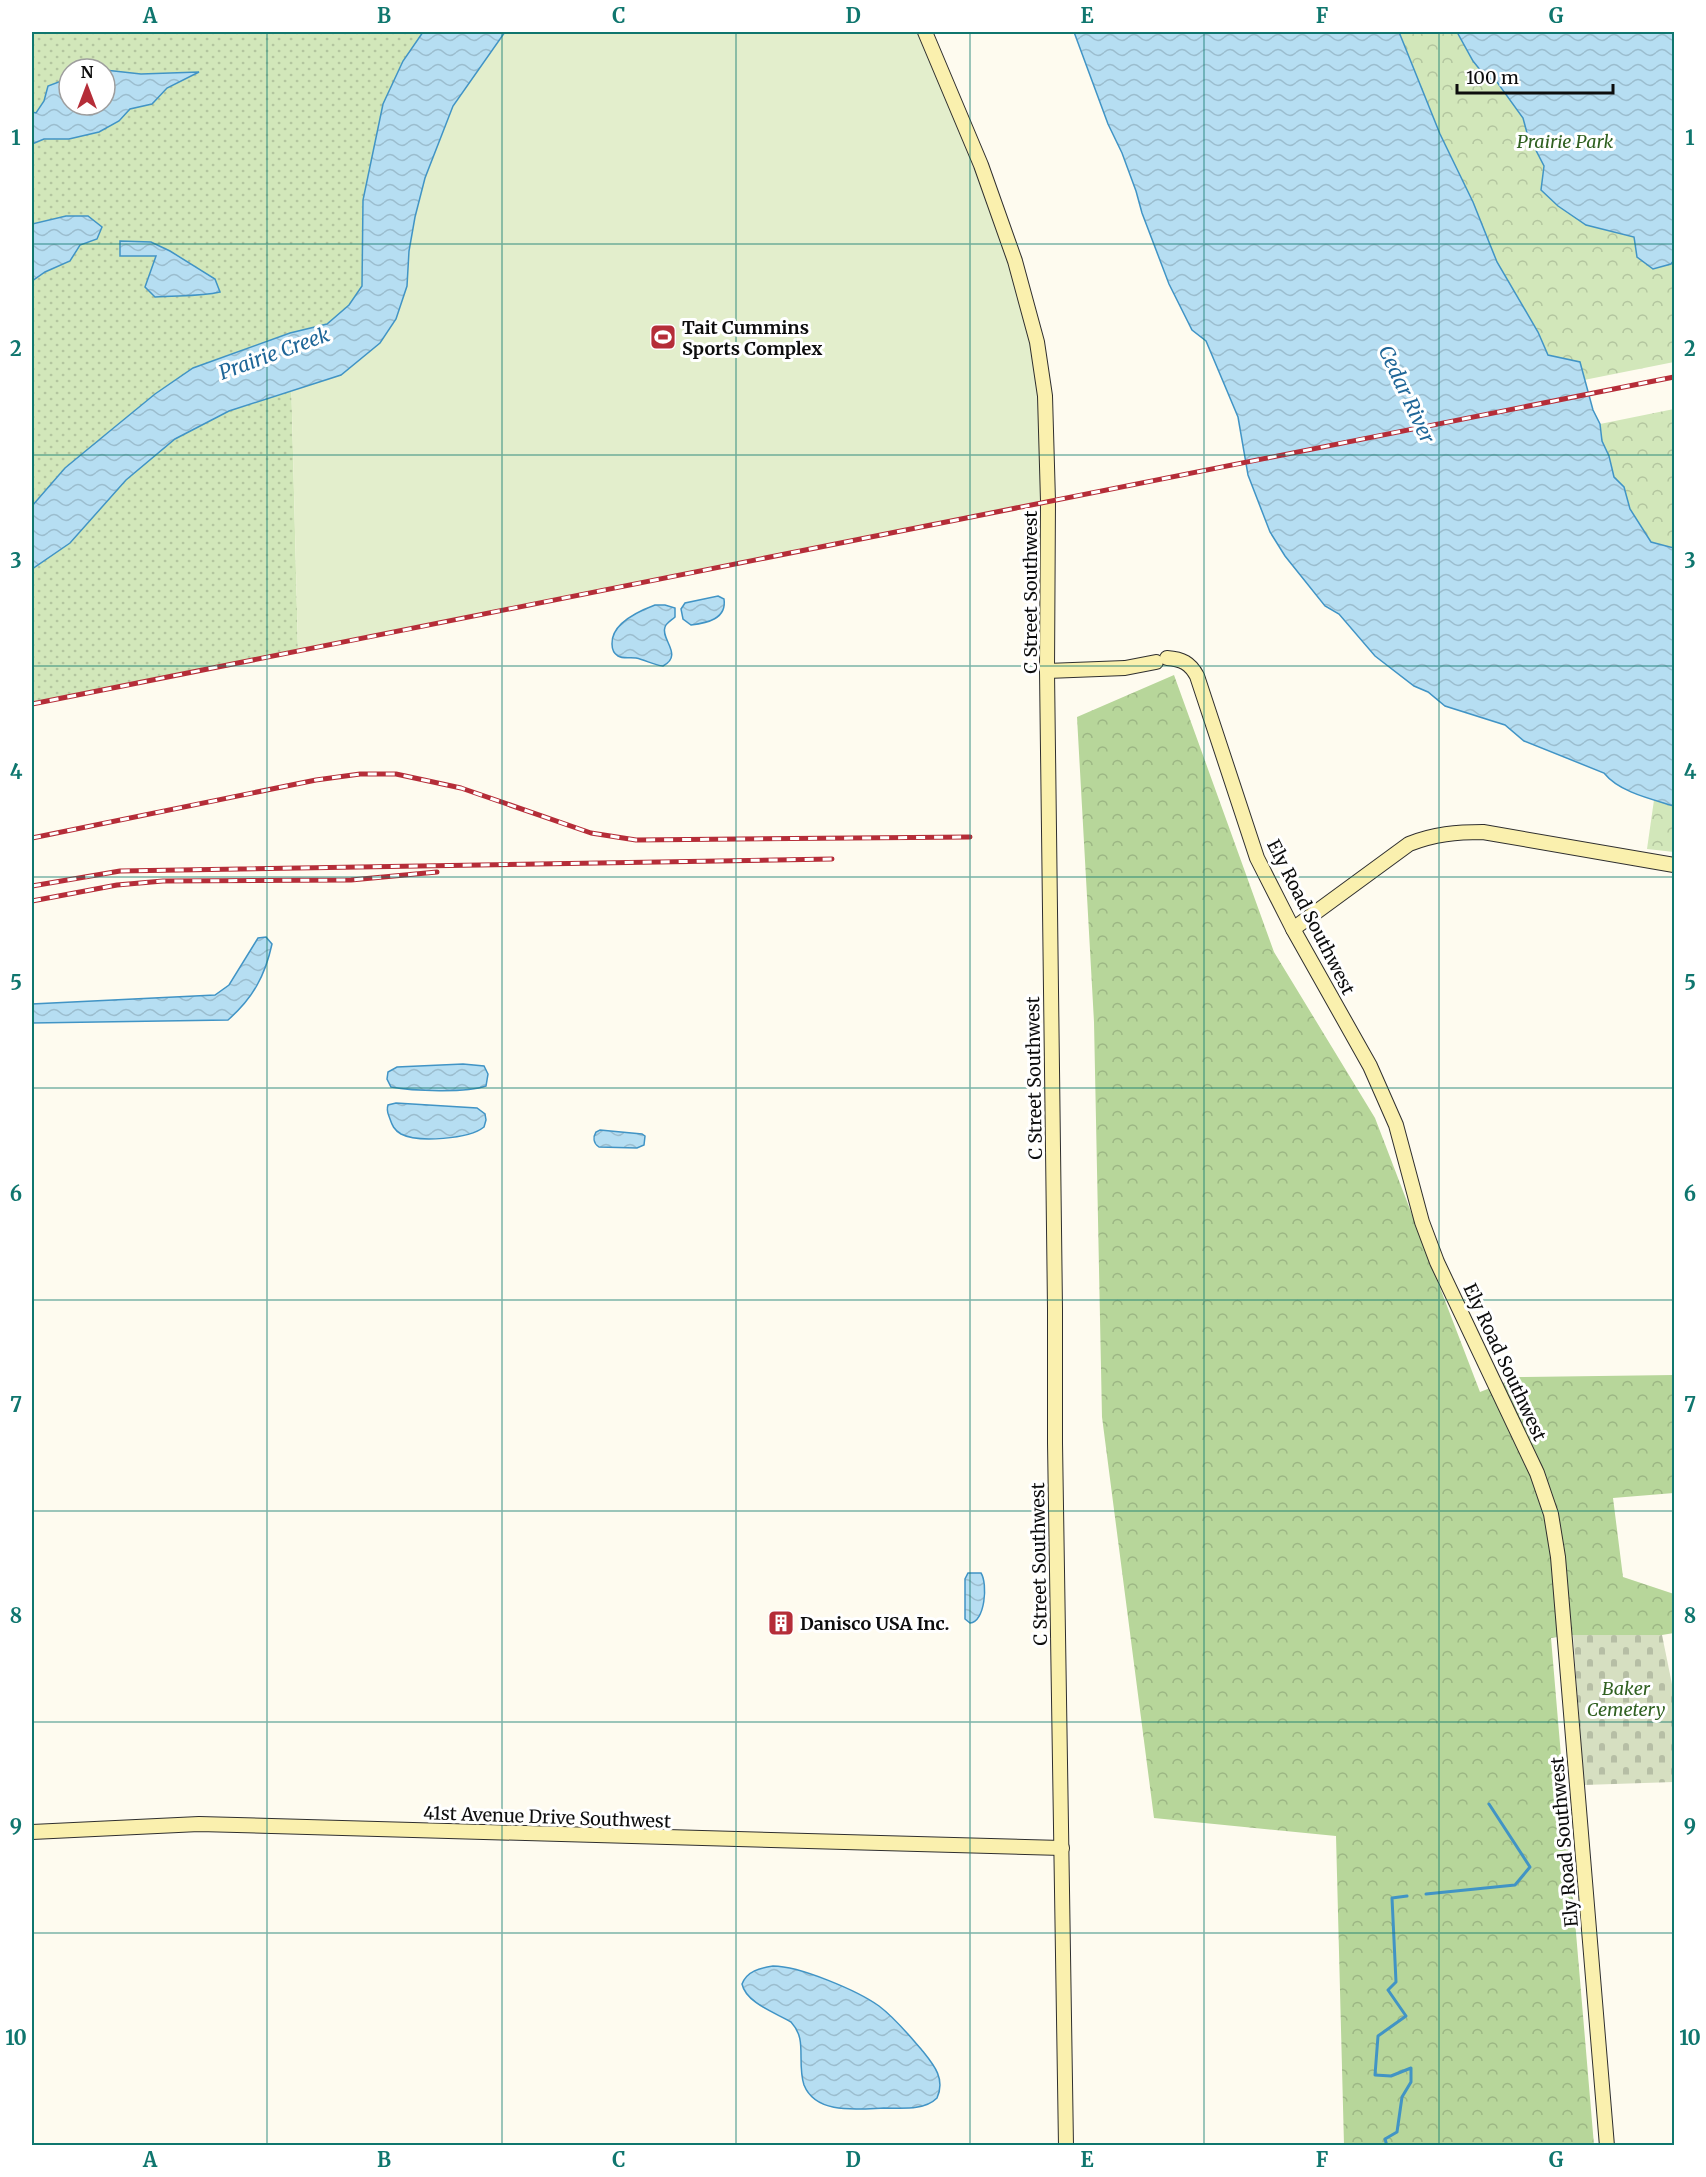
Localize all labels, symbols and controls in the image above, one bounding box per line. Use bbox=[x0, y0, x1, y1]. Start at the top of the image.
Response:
text: A bbox=[142, 3, 158, 28]
text: B bbox=[377, 3, 391, 28]
text: C bbox=[612, 3, 626, 28]
text: D bbox=[845, 3, 861, 28]
text: E bbox=[1080, 3, 1094, 28]
text: F bbox=[1316, 3, 1329, 28]
text: G bbox=[1549, 3, 1564, 28]
north arrow bbox=[57, 57, 117, 117]
scale bar bbox=[1457, 57, 1613, 95]
text: N bbox=[81, 62, 94, 82]
text: 100 m bbox=[1466, 66, 1519, 89]
text: 1 bbox=[11, 125, 21, 150]
text: 1 bbox=[1685, 125, 1695, 150]
park label: Prairie Park bbox=[1517, 130, 1613, 153]
place label: Tait Cummins Sports Complex bbox=[682, 316, 822, 360]
water label: Prairie Creek bbox=[215, 321, 333, 385]
sports icon: Tait Cummins Sports Complex bbox=[648, 322, 678, 352]
text: 2 bbox=[10, 336, 22, 361]
text: 2 bbox=[1684, 336, 1696, 361]
water label: Cedar River bbox=[1373, 341, 1441, 448]
street label: C Street Southwest bbox=[1019, 510, 1042, 674]
text: 3 bbox=[10, 548, 22, 573]
text: 3 bbox=[1684, 548, 1696, 573]
text: 4 bbox=[10, 759, 23, 784]
text: 4 bbox=[1684, 759, 1697, 784]
street label: Ely Road Southwest bbox=[1262, 836, 1360, 998]
text: 5 bbox=[10, 970, 22, 995]
text: 5 bbox=[1684, 970, 1696, 995]
street label: C Street Southwest bbox=[1021, 996, 1047, 1160]
text: 6 bbox=[10, 1181, 22, 1206]
text: 6 bbox=[1684, 1181, 1696, 1206]
street label: Ely Road Southwest bbox=[1458, 1280, 1552, 1444]
text: 7 bbox=[10, 1392, 22, 1417]
text: 7 bbox=[1684, 1392, 1696, 1417]
street label: C Street Southwest bbox=[1026, 1482, 1052, 1646]
text: 8 bbox=[10, 1603, 22, 1628]
text: 8 bbox=[1684, 1603, 1696, 1628]
building icon: Danisco USA Inc. bbox=[766, 1608, 796, 1638]
place label: Danisco USA Inc. bbox=[800, 1612, 950, 1635]
park label: Baker Cemetery bbox=[1587, 1677, 1665, 1721]
street label: Ely Road Southwest bbox=[1545, 1756, 1583, 1928]
street label: 41st Avenue Drive Southwest bbox=[423, 1801, 671, 1833]
text: 9 bbox=[10, 1814, 22, 1839]
text: 9 bbox=[1684, 1814, 1696, 1839]
text: 10 bbox=[5, 2025, 27, 2050]
text: 10 bbox=[1679, 2025, 1701, 2050]
text: A bbox=[142, 2147, 158, 2172]
text: B bbox=[377, 2147, 391, 2172]
text: C bbox=[612, 2147, 626, 2172]
text: D bbox=[845, 2147, 861, 2172]
text: E bbox=[1080, 2147, 1094, 2172]
text: F bbox=[1316, 2147, 1329, 2172]
text: G bbox=[1549, 2147, 1564, 2172]

